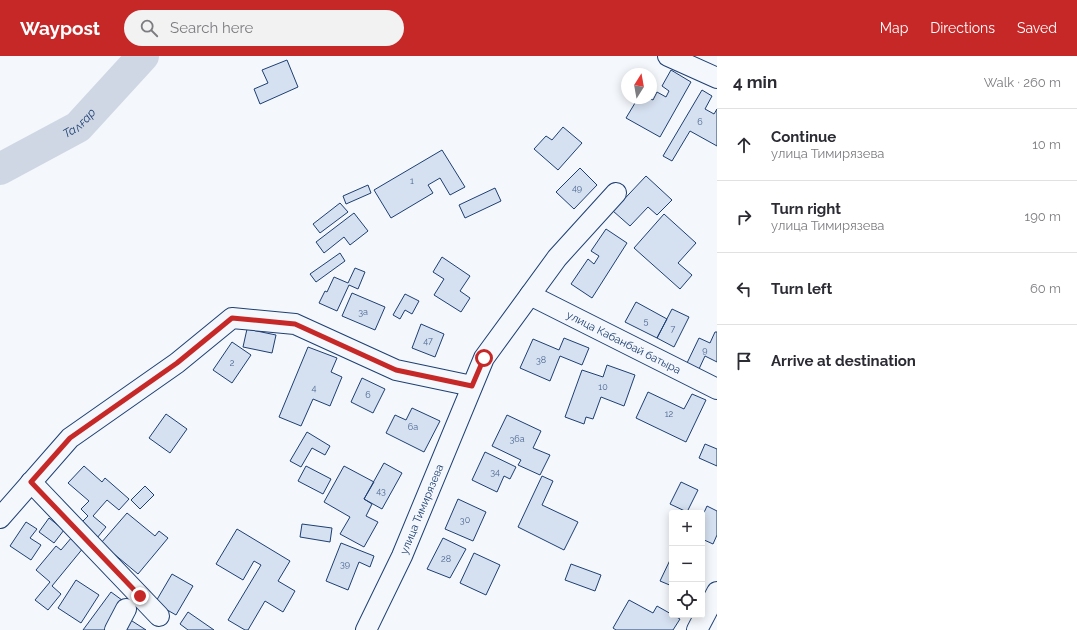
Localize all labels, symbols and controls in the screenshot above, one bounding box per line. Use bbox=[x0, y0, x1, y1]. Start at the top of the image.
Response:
search box bbox=[124, 10, 404, 46]
text: Waypost bbox=[20, 17, 100, 39]
icon: search bbox=[138, 17, 160, 39]
text: Search here bbox=[170, 19, 253, 37]
text: Map bbox=[880, 20, 908, 36]
text: Directions bbox=[930, 20, 995, 36]
text: Saved bbox=[1017, 20, 1057, 36]
north arrow bbox=[621, 68, 657, 104]
text: 4 min bbox=[733, 72, 777, 92]
text: Walk · 260 m bbox=[984, 75, 1061, 90]
water label: Талғар bbox=[61, 105, 99, 141]
house number: 6 bbox=[697, 117, 703, 127]
text: Continue bbox=[771, 128, 836, 146]
icon: ahead bbox=[733, 134, 755, 156]
text: 10 m bbox=[1032, 137, 1061, 152]
text: улица Тимирязева bbox=[771, 146, 884, 161]
house number: 1 bbox=[410, 176, 414, 186]
house number: 49 bbox=[572, 183, 582, 193]
text: Turn right bbox=[771, 200, 841, 218]
icon: right bbox=[733, 206, 755, 228]
text: 190 m bbox=[1025, 209, 1061, 224]
text: улица Тимирязева bbox=[771, 218, 884, 233]
icon: left bbox=[733, 278, 755, 300]
text: Turn left bbox=[771, 280, 832, 298]
text: 60 m bbox=[1030, 281, 1061, 296]
house number: 3а bbox=[358, 307, 368, 317]
street label: улица Кабанбай батыра bbox=[564, 308, 683, 376]
house number: 5 bbox=[644, 316, 649, 326]
house number: 7 bbox=[671, 324, 676, 334]
house number: 47 bbox=[423, 336, 433, 346]
house number: 9 bbox=[702, 345, 708, 355]
route start bbox=[475, 349, 493, 367]
icon: arrive bbox=[733, 350, 755, 372]
text: Arrive at destination bbox=[771, 352, 916, 370]
house number: 38 bbox=[536, 355, 546, 365]
house number: 2 bbox=[230, 358, 235, 368]
house number: 10 bbox=[598, 382, 608, 392]
house number: 4 bbox=[312, 383, 317, 393]
house number: 6 bbox=[365, 390, 371, 400]
house number: 12 bbox=[665, 409, 674, 419]
house number: 6а bbox=[408, 422, 418, 432]
house number: 36а bbox=[509, 434, 525, 444]
street label: улица Тимирязева bbox=[397, 462, 446, 556]
house number: 34 bbox=[490, 467, 500, 477]
house number: 43 bbox=[376, 486, 386, 496]
map controls bbox=[669, 510, 705, 618]
button: + bbox=[669, 510, 705, 546]
house number: 30 bbox=[460, 515, 471, 525]
button: − bbox=[669, 546, 705, 582]
house number: 28 bbox=[441, 554, 451, 564]
house number: 39 bbox=[340, 559, 350, 569]
button: locate bbox=[669, 582, 705, 618]
route end bbox=[131, 587, 149, 605]

